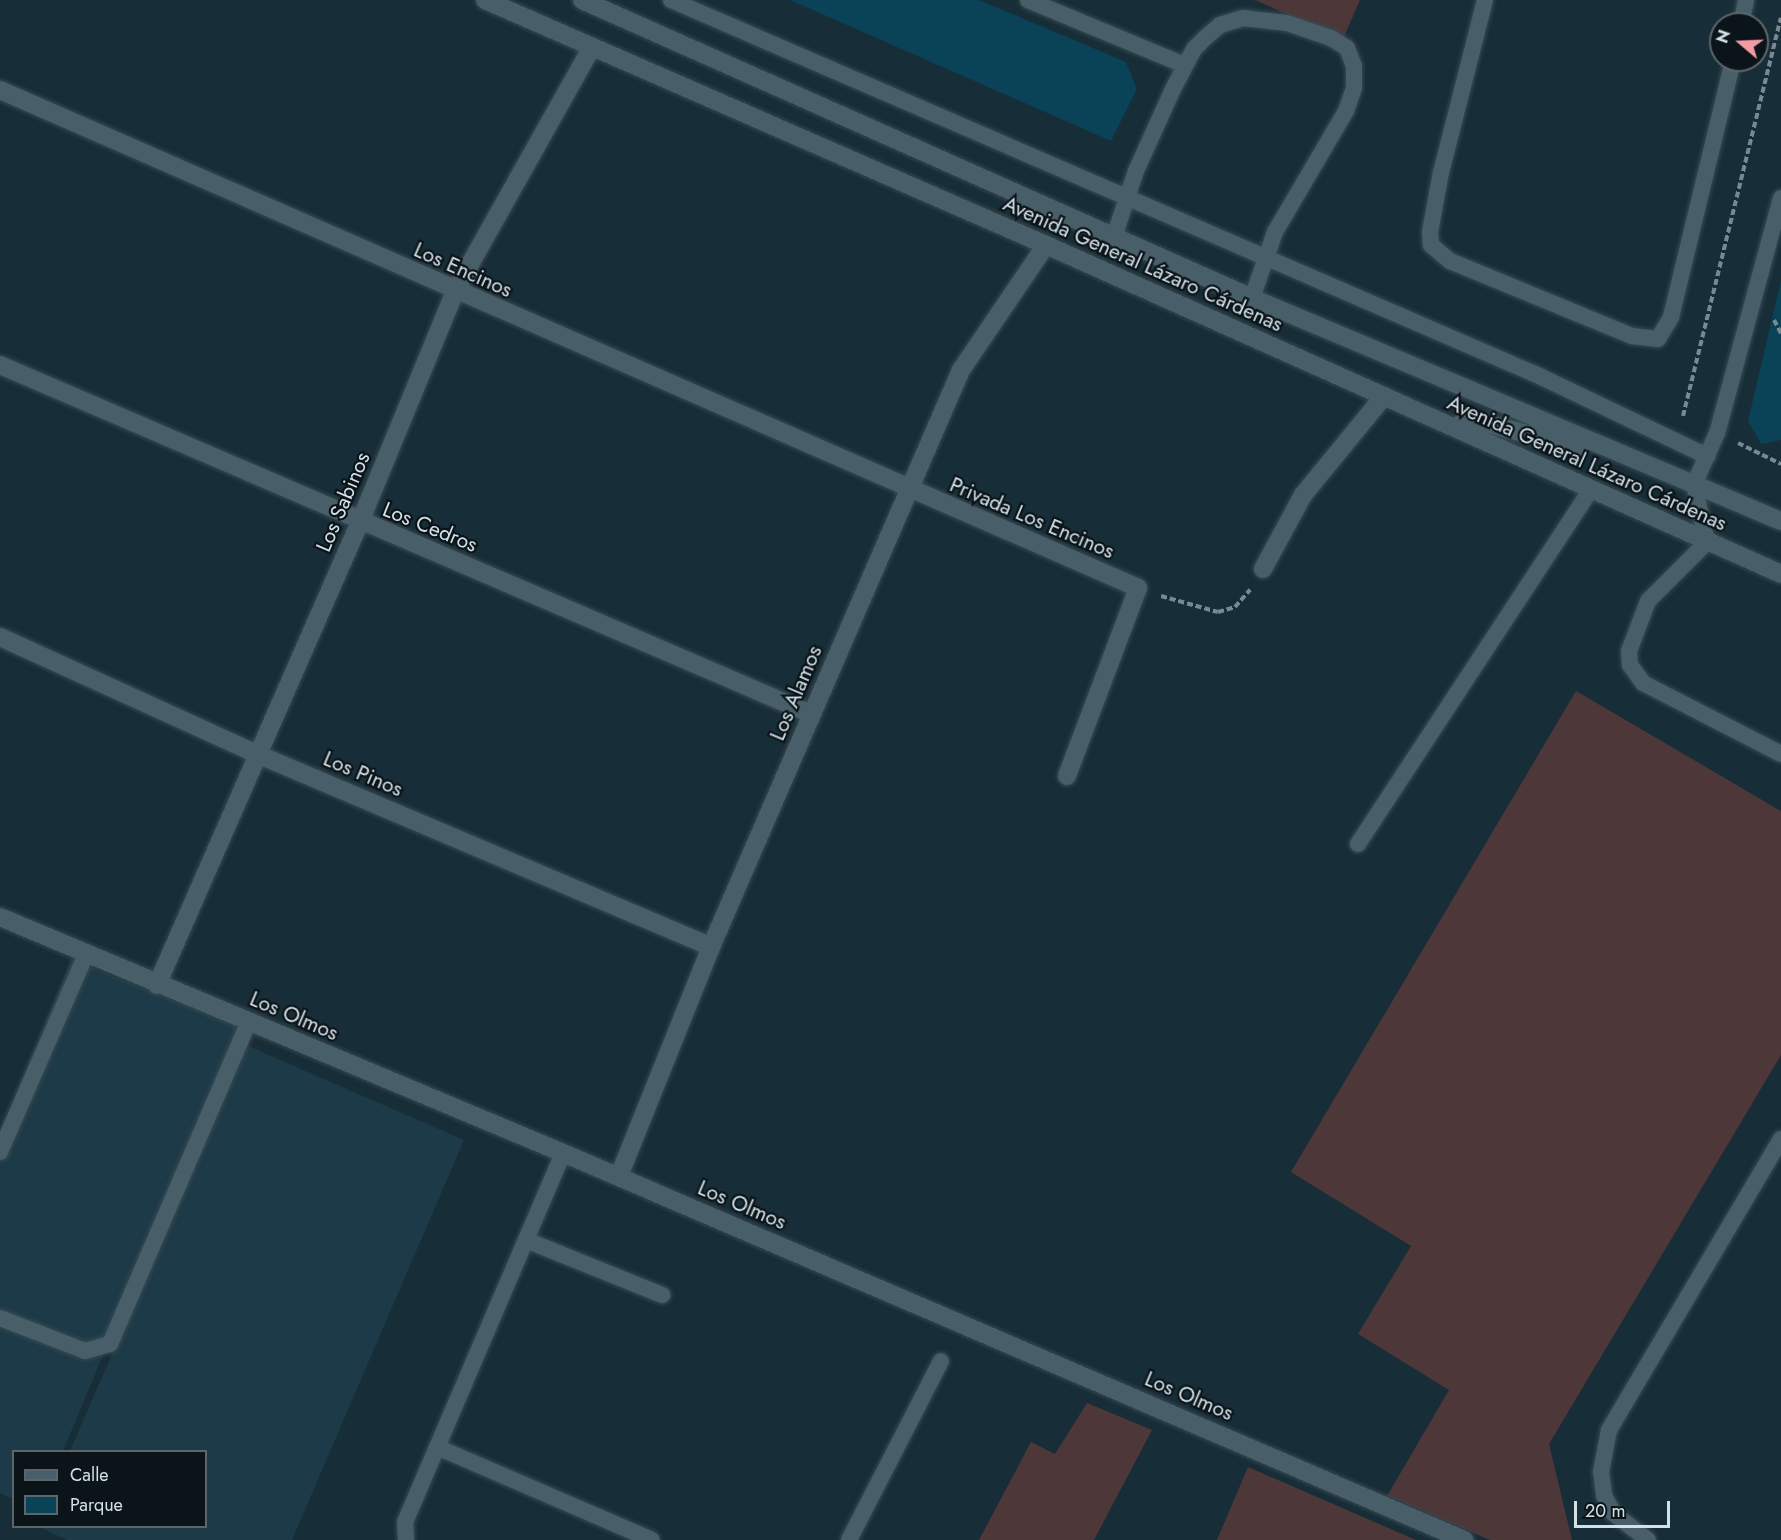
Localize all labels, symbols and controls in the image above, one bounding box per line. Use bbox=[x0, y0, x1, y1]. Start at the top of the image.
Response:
north arrow bbox=[1709, 12, 1769, 72]
text: N bbox=[1710, 27, 1736, 46]
street label: Avenida General Lázaro Cárdenas bbox=[999, 191, 1287, 337]
street label: Los Encinos bbox=[410, 237, 516, 303]
street label: Avenida General Lázaro Cárdenas bbox=[1443, 390, 1731, 536]
street label: Los Sabinos bbox=[311, 448, 375, 556]
street label: Privada Los Encinos bbox=[946, 472, 1118, 564]
street label: Los Cedros bbox=[379, 497, 481, 557]
street label: Los Alamos bbox=[765, 642, 827, 744]
street label: Los Pinos bbox=[320, 746, 406, 802]
street label: Los Olmos bbox=[246, 986, 342, 1046]
street label: Los Olmos bbox=[694, 1175, 790, 1235]
street label: Los Olmos bbox=[1141, 1366, 1237, 1426]
legend bbox=[12, 1450, 207, 1528]
text: Calle bbox=[70, 1462, 109, 1488]
scale bar bbox=[1577, 1489, 1673, 1527]
text: Parque bbox=[70, 1492, 123, 1518]
text: 20 m bbox=[1585, 1498, 1625, 1524]

